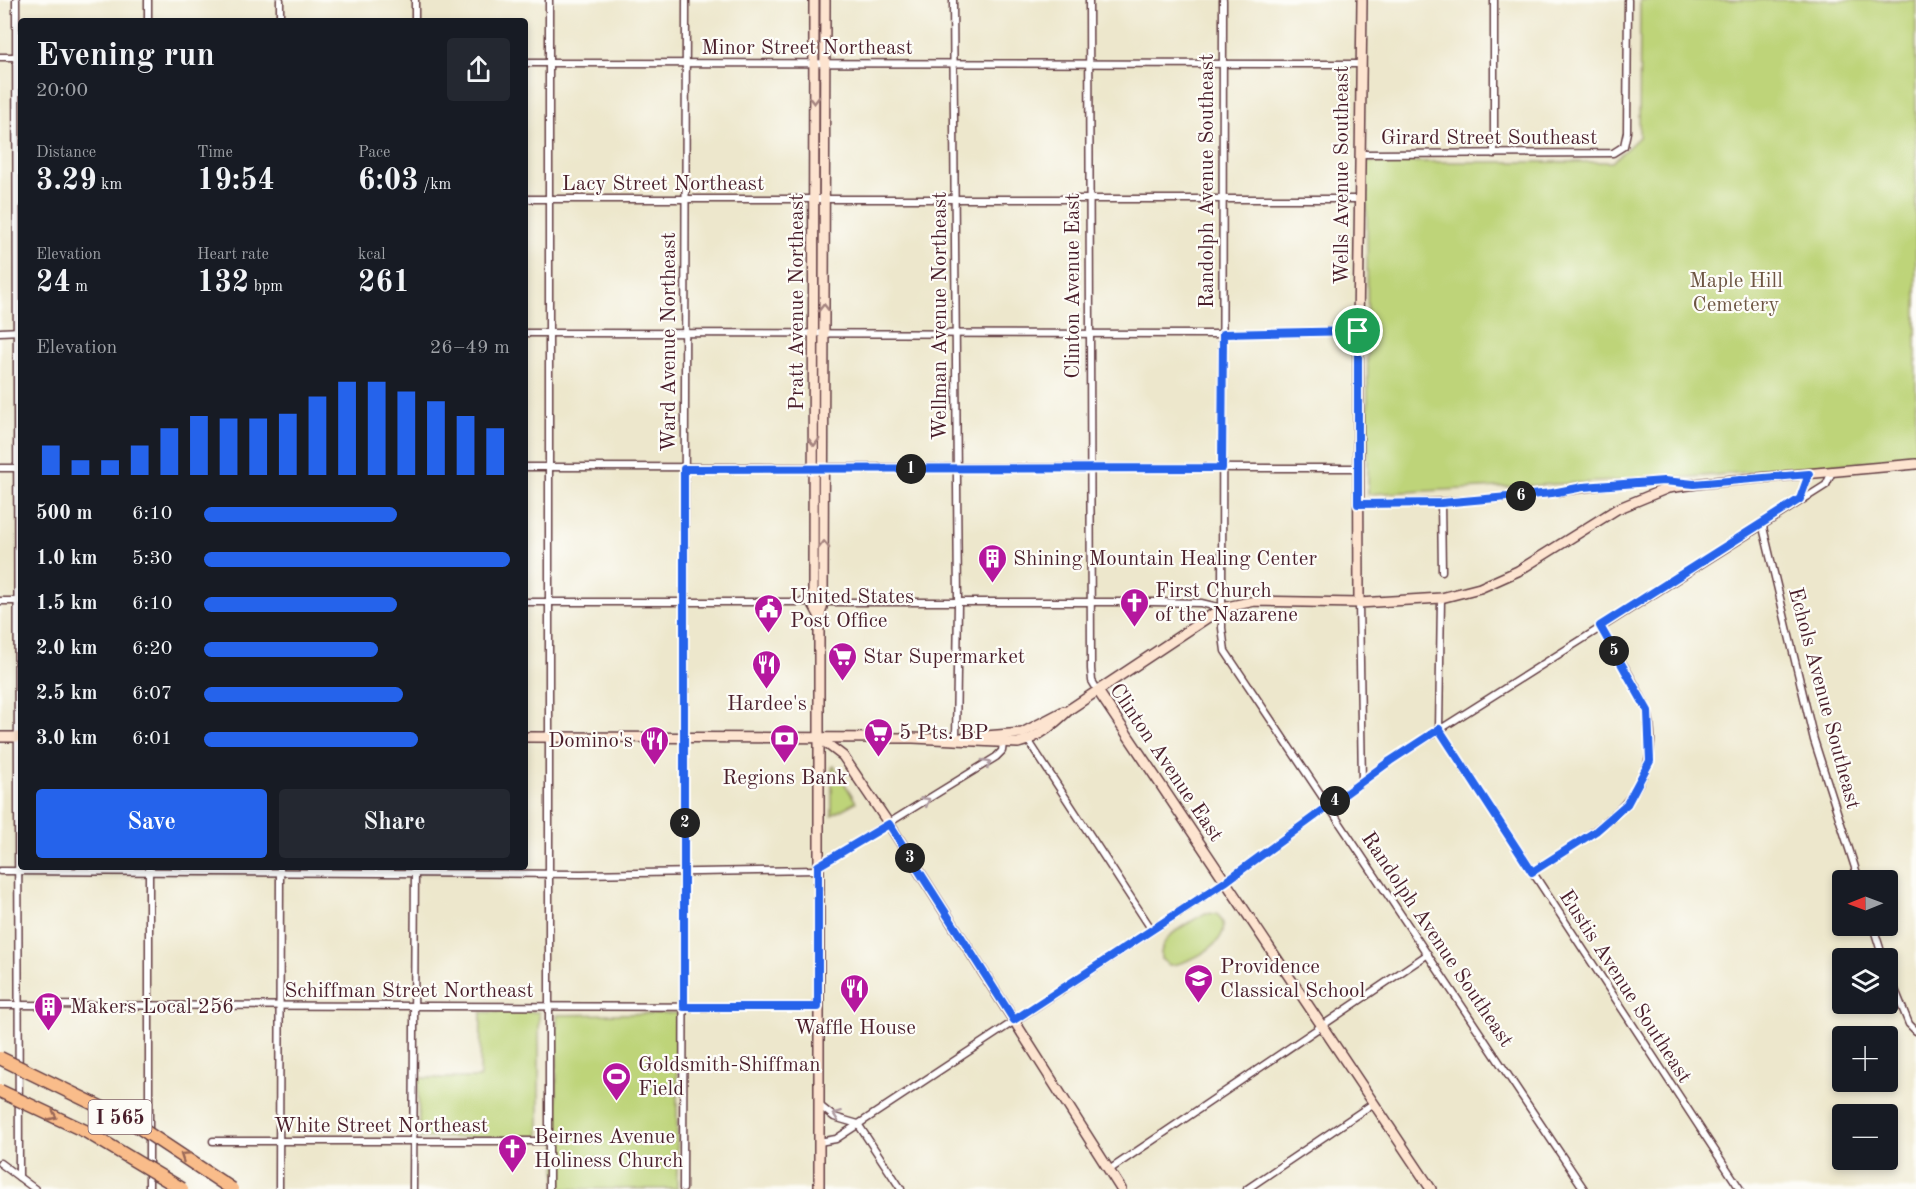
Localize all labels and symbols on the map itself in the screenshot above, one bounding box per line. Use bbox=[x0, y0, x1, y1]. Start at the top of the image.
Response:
street label: Minor Street Northeast bbox=[701, 38, 913, 59]
street label: Randolph Avenue Southeast bbox=[1197, 54, 1218, 308]
street label: Wells Avenue Southeast bbox=[1332, 66, 1353, 284]
one-way arrow bbox=[808, 96, 820, 105]
street label: Girard Street Southeast bbox=[1381, 128, 1597, 149]
street label: Lacy Street Northeast bbox=[562, 174, 764, 195]
street label: Wellman Avenue Northeast bbox=[930, 192, 951, 440]
street label: Clinton Avenue East bbox=[1063, 193, 1084, 379]
street label: Pratt Avenue Northeast bbox=[787, 194, 808, 410]
street label: Ward Avenue Northeast bbox=[659, 232, 680, 452]
park label: Maple Hill Cemetery bbox=[1689, 271, 1783, 316]
one-way arrow bbox=[818, 303, 830, 312]
pin bbox=[1332, 305, 1383, 356]
one-way arrow bbox=[808, 438, 820, 447]
pin: 1 bbox=[896, 454, 926, 484]
pin: 6 bbox=[1506, 481, 1536, 511]
one-way arrow bbox=[818, 540, 830, 549]
building icon: Shining Mountain Healing Center bbox=[976, 542, 1008, 584]
place label: Shining Mountain Healing Center bbox=[1013, 549, 1317, 570]
place label: First Church of the Nazarene bbox=[1155, 581, 1298, 626]
street label: Echols Avenue Southeast bbox=[1784, 585, 1863, 812]
church icon: First Church of the Nazarene bbox=[1118, 586, 1150, 628]
place label: United States Post Office bbox=[790, 587, 914, 632]
public building icon: United States Post Office bbox=[753, 592, 785, 634]
pin: 5 bbox=[1599, 636, 1629, 666]
supermarket icon: Star Supermarket bbox=[826, 640, 858, 682]
place label: Star Supermarket bbox=[863, 647, 1025, 668]
restaurant icon: Hardee's bbox=[751, 648, 783, 690]
street label: Clinton Avenue East bbox=[1105, 680, 1226, 846]
place label: Hardee's bbox=[727, 694, 807, 715]
supermarket icon: 5 Pts. BP bbox=[862, 716, 894, 758]
bank icon: Regions Bank bbox=[769, 722, 801, 764]
place label: 5 Pts. BP bbox=[899, 723, 988, 744]
restaurant icon: Domino's bbox=[638, 724, 670, 766]
place label: Domino's bbox=[548, 731, 633, 752]
one-way arrow bbox=[981, 759, 991, 770]
place label: Regions Bank bbox=[722, 768, 848, 789]
pin: 4 bbox=[1320, 786, 1350, 816]
one-way arrow bbox=[920, 796, 930, 808]
pin: 2 bbox=[670, 808, 700, 838]
street label: Randolph Avenue Southeast bbox=[1357, 828, 1517, 1051]
pin: 3 bbox=[895, 843, 925, 873]
north arrow bbox=[1832, 870, 1898, 936]
street label: Eustis Avenue Southeast bbox=[1555, 887, 1695, 1087]
place label: Providence Classical School bbox=[1220, 957, 1366, 1002]
school or university icon: Providence Classical School bbox=[1183, 962, 1215, 1004]
restaurant icon: Waffle House bbox=[839, 972, 871, 1014]
street label: Schiffman Street Northeast bbox=[284, 981, 534, 1002]
building icon: Makers Local 256 bbox=[33, 990, 65, 1032]
place label: Makers Local 256 bbox=[70, 997, 234, 1018]
place label: Waffle House bbox=[794, 1018, 916, 1039]
place label: Goldsmith-Shiffman Field bbox=[638, 1055, 821, 1100]
sports icon: Goldsmith-Shiffman Field bbox=[601, 1060, 633, 1102]
road number: I 565 bbox=[88, 1100, 152, 1134]
one-way arrow bbox=[46, 1108, 57, 1120]
one-way arrow bbox=[833, 1110, 843, 1123]
street label: White Street Northeast bbox=[274, 1116, 488, 1137]
place label: Beirnes Avenue Holiness Church bbox=[534, 1127, 683, 1172]
church icon: Beirnes Avenue Holiness Church bbox=[497, 1132, 529, 1174]
one-way arrow bbox=[179, 1152, 190, 1163]

